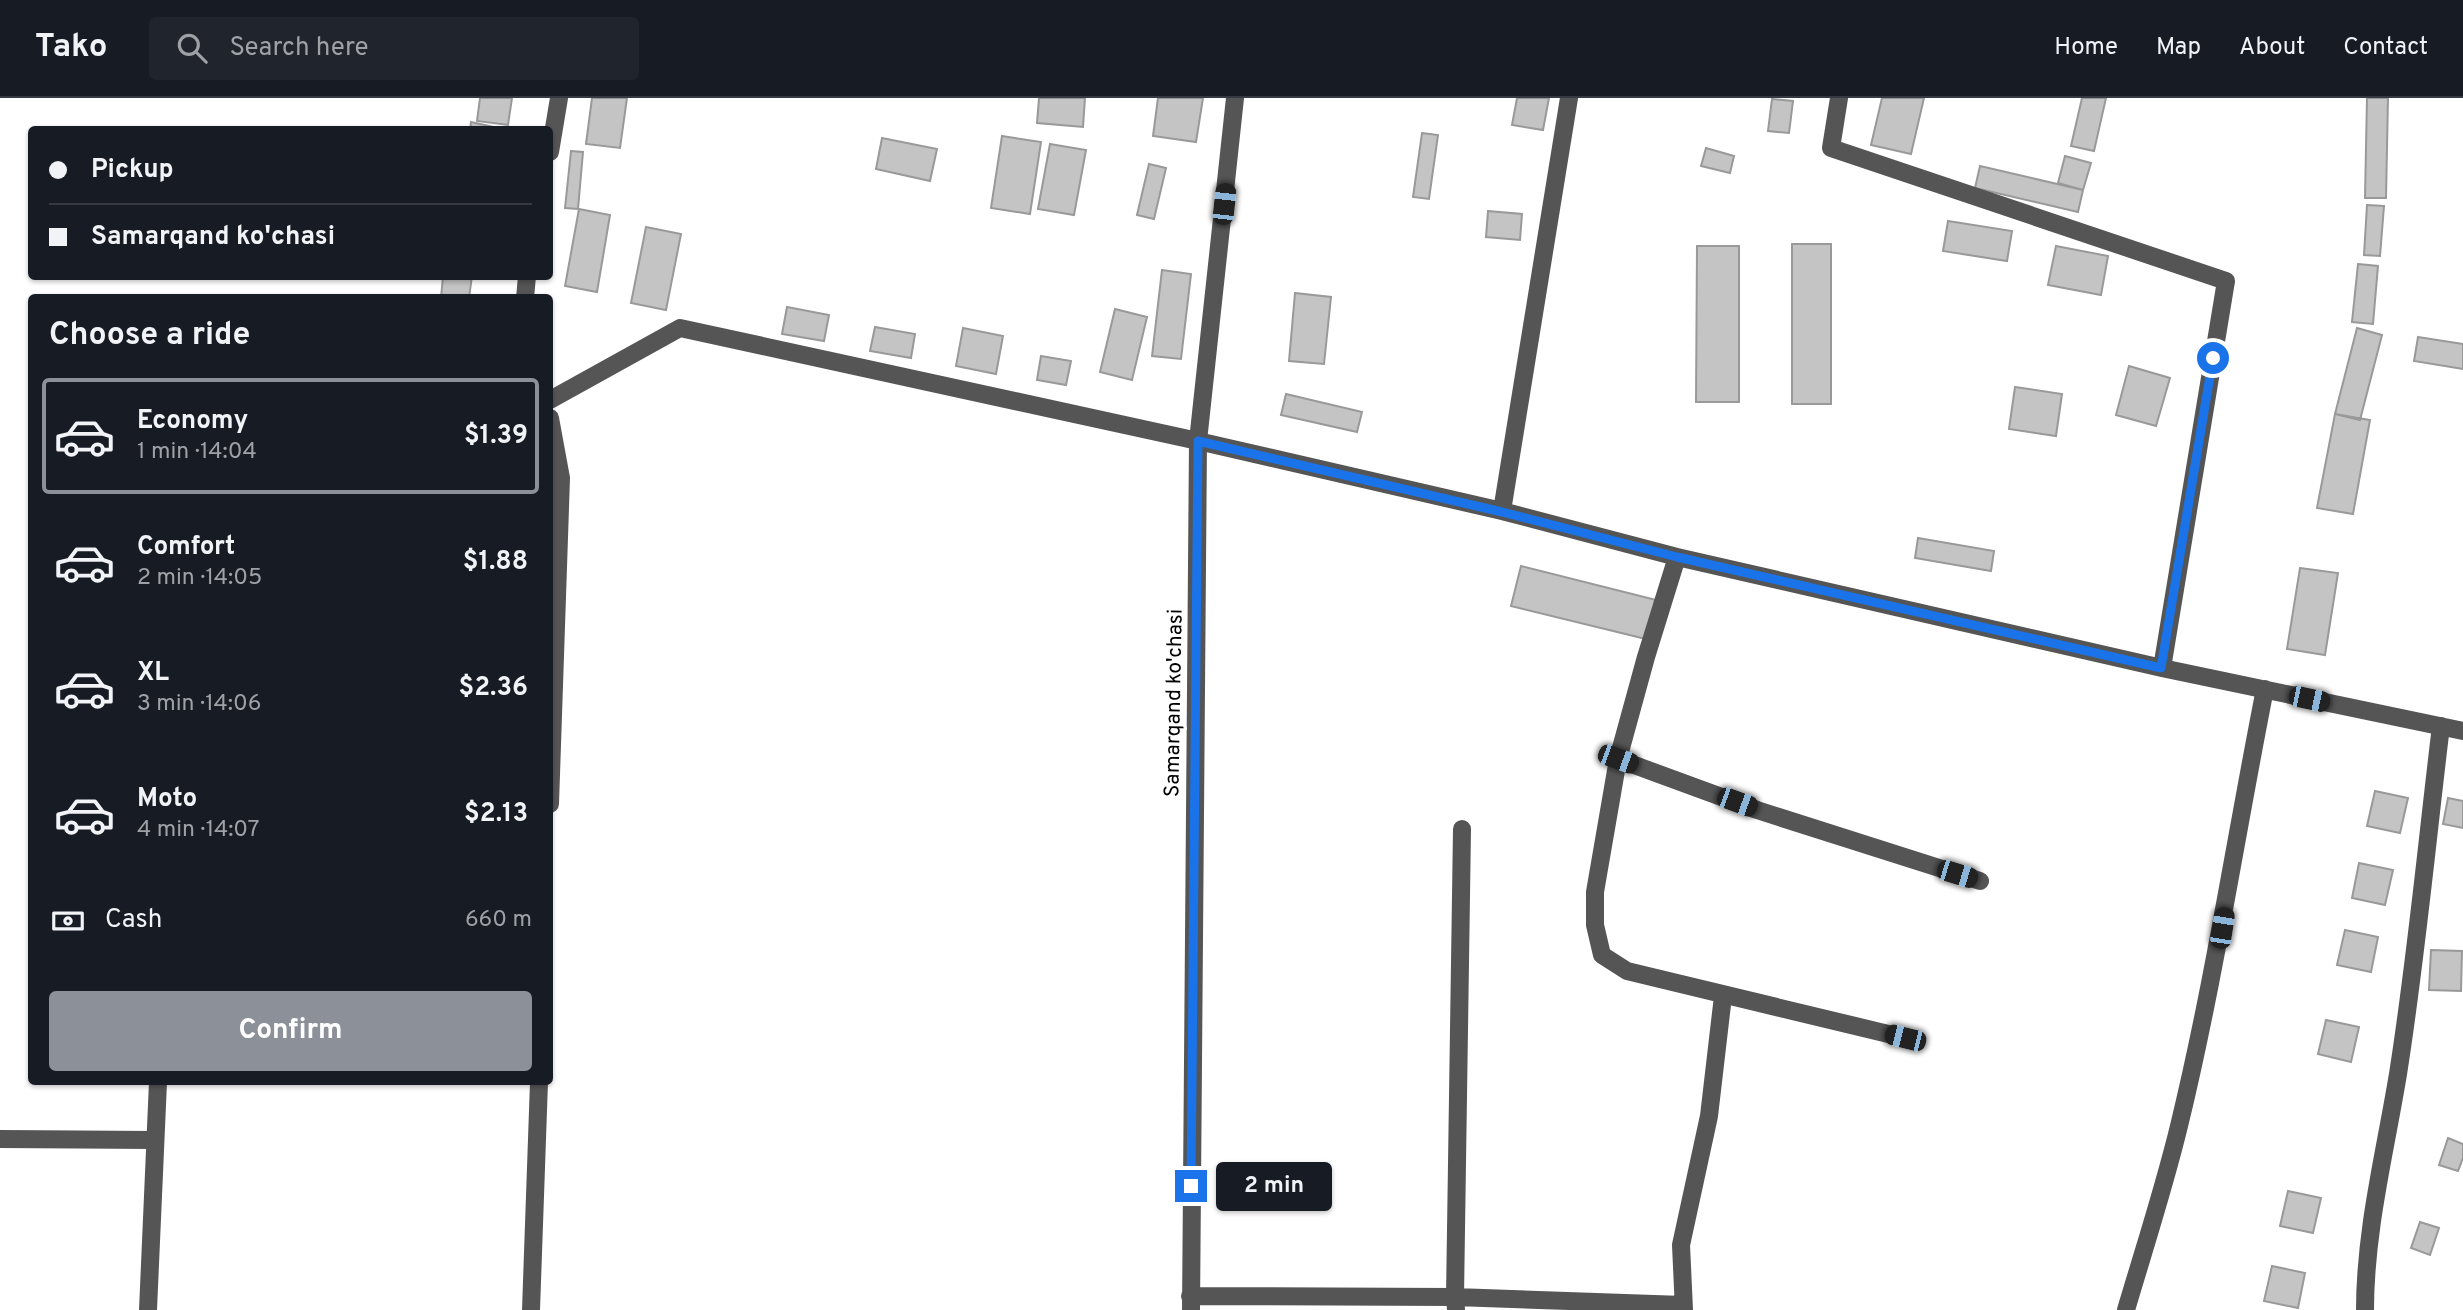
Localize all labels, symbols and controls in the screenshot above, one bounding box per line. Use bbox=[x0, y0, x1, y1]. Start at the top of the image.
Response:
search box bbox=[149, 17, 639, 80]
text: Tako bbox=[35, 27, 107, 69]
icon: search bbox=[173, 29, 211, 67]
text: Search here bbox=[229, 32, 368, 65]
text: Home bbox=[2054, 33, 2118, 63]
text: Map bbox=[2156, 33, 2201, 63]
text: About bbox=[2239, 33, 2305, 63]
text: Contact bbox=[2343, 33, 2428, 63]
text: Pickup bbox=[91, 154, 174, 187]
car bbox=[1212, 182, 1237, 226]
text: Samarqand ko'chasi bbox=[91, 221, 335, 254]
text: Choose a ride bbox=[49, 316, 250, 356]
route start bbox=[2197, 342, 2229, 374]
icon: car bbox=[53, 405, 116, 468]
text: Economy bbox=[137, 405, 248, 438]
text: $1.39 bbox=[464, 420, 528, 453]
text: 1 min · 14:04 bbox=[137, 438, 257, 467]
icon: car bbox=[53, 531, 116, 594]
text: Comfort bbox=[137, 531, 235, 564]
text: $1.88 bbox=[463, 546, 528, 579]
text: 2 min · 14:05 bbox=[137, 564, 262, 593]
street label: Samarqand ko'chasi bbox=[1159, 609, 1190, 797]
icon: car bbox=[53, 657, 116, 720]
text: XL bbox=[137, 657, 169, 690]
text: $2.36 bbox=[459, 672, 528, 705]
car bbox=[2287, 684, 2332, 714]
text: 3 min · 14:06 bbox=[137, 690, 261, 719]
car bbox=[1595, 742, 1642, 776]
icon: car bbox=[53, 783, 116, 846]
text: Moto bbox=[137, 783, 197, 816]
car bbox=[1714, 785, 1761, 819]
text: $2.13 bbox=[464, 798, 528, 831]
text: 4 min · 14:07 bbox=[137, 816, 259, 845]
car bbox=[1934, 858, 1981, 890]
icon: cash bbox=[49, 902, 87, 940]
text: Cash bbox=[105, 904, 162, 937]
text: 660 m bbox=[465, 906, 532, 935]
car bbox=[2209, 906, 2236, 950]
button: Confirm bbox=[49, 991, 532, 1071]
car bbox=[1883, 1023, 1928, 1053]
callout: 2 min bbox=[1216, 1162, 1331, 1210]
route end bbox=[1175, 1170, 1207, 1202]
text: 2 min bbox=[1244, 1172, 1304, 1201]

